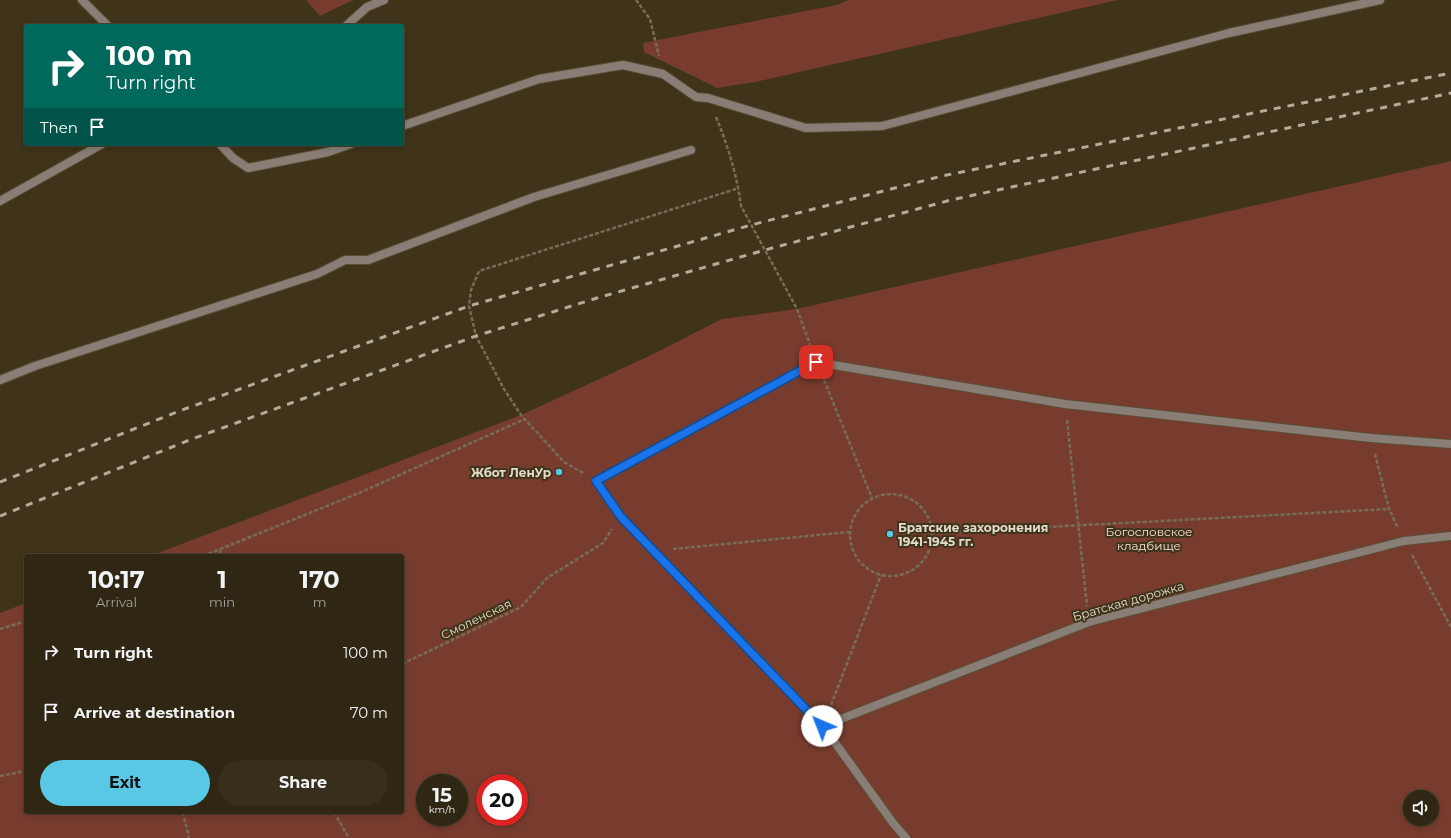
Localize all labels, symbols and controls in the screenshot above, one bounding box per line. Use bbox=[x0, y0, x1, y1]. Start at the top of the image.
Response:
text: 100 m bbox=[106, 38, 192, 72]
icon: right bbox=[40, 40, 92, 92]
text: Turn right bbox=[106, 72, 196, 94]
icon: arrive bbox=[86, 116, 108, 138]
text: Then bbox=[40, 118, 78, 137]
pin bbox=[799, 345, 833, 379]
icon: arrive bbox=[805, 351, 827, 373]
place label: Жбот ЛенУр bbox=[471, 465, 551, 480]
marker: Жбот ЛенУр bbox=[554, 467, 564, 477]
place label: Братские захоронения 1941-1945 гг. bbox=[898, 520, 1048, 549]
park label: Богословское кладбище bbox=[1105, 524, 1193, 553]
marker: Братские захоронения 1941-1945 гг. bbox=[885, 529, 895, 539]
text: 10:17 bbox=[88, 565, 145, 594]
text: 1 bbox=[217, 565, 227, 594]
text: 170 bbox=[299, 565, 340, 594]
street label: Братская дорожка bbox=[1071, 578, 1185, 624]
text: Arrival bbox=[96, 594, 137, 610]
text: min bbox=[209, 594, 235, 610]
text: m bbox=[313, 594, 326, 610]
street label: Смоленская bbox=[438, 595, 514, 643]
icon: right bbox=[40, 641, 62, 663]
text: Turn right bbox=[74, 643, 153, 662]
text: 100 m bbox=[343, 643, 388, 662]
icon: arrive bbox=[40, 701, 62, 723]
text: Arrive at destination bbox=[74, 703, 235, 722]
text: 70 m bbox=[350, 703, 388, 722]
position arrow bbox=[801, 705, 843, 747]
button: Exit bbox=[40, 760, 210, 806]
button: Share bbox=[218, 760, 388, 806]
speed limit sign: 20 bbox=[476, 774, 528, 826]
text: 15 bbox=[432, 783, 452, 807]
map controls bbox=[1403, 790, 1439, 826]
button: sound bbox=[1403, 790, 1439, 826]
text: km/h bbox=[429, 803, 455, 816]

